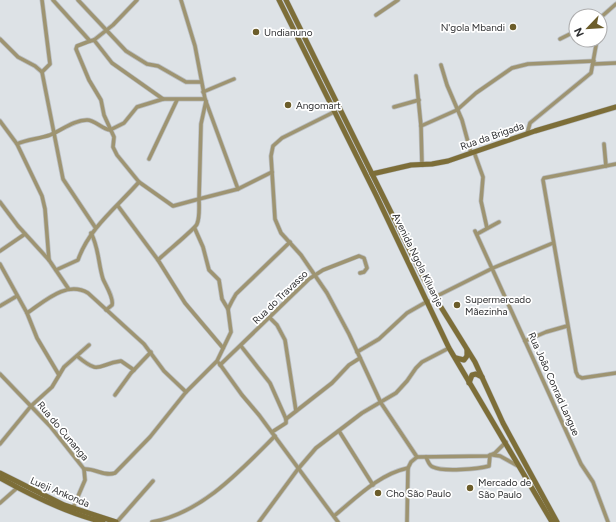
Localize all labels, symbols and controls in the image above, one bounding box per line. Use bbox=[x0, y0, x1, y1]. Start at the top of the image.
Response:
north arrow bbox=[568, 8, 608, 48]
place label: N'gola Mbandi bbox=[441, 21, 505, 34]
marker: N'gola Mbandi bbox=[508, 22, 518, 32]
text: N bbox=[572, 25, 587, 39]
place label: Undianuno bbox=[264, 26, 313, 39]
marker: Undianuno bbox=[251, 27, 261, 37]
place label: Angomart bbox=[296, 99, 341, 112]
marker: Angomart bbox=[283, 100, 293, 110]
street label: Rua da Brigada bbox=[458, 119, 526, 153]
street label: Avenida Ngola Kiluanje bbox=[390, 211, 447, 309]
street label: Rua do Travasso bbox=[249, 267, 311, 327]
place label: Supermercado Mãezinha bbox=[465, 293, 531, 318]
marker: Supermercado Mãezinha bbox=[452, 300, 462, 310]
street label: Rua João Conrad Langue bbox=[525, 330, 583, 438]
street label: Rua do Cunanga bbox=[34, 399, 92, 463]
street label: Lueji Ankonda bbox=[28, 474, 92, 510]
place label: Mercado de São Paulo bbox=[478, 476, 532, 501]
marker: Mercado de São Paulo bbox=[465, 483, 475, 493]
place label: Cho São Paulo bbox=[386, 487, 451, 500]
marker: Cho São Paulo bbox=[373, 488, 383, 498]

